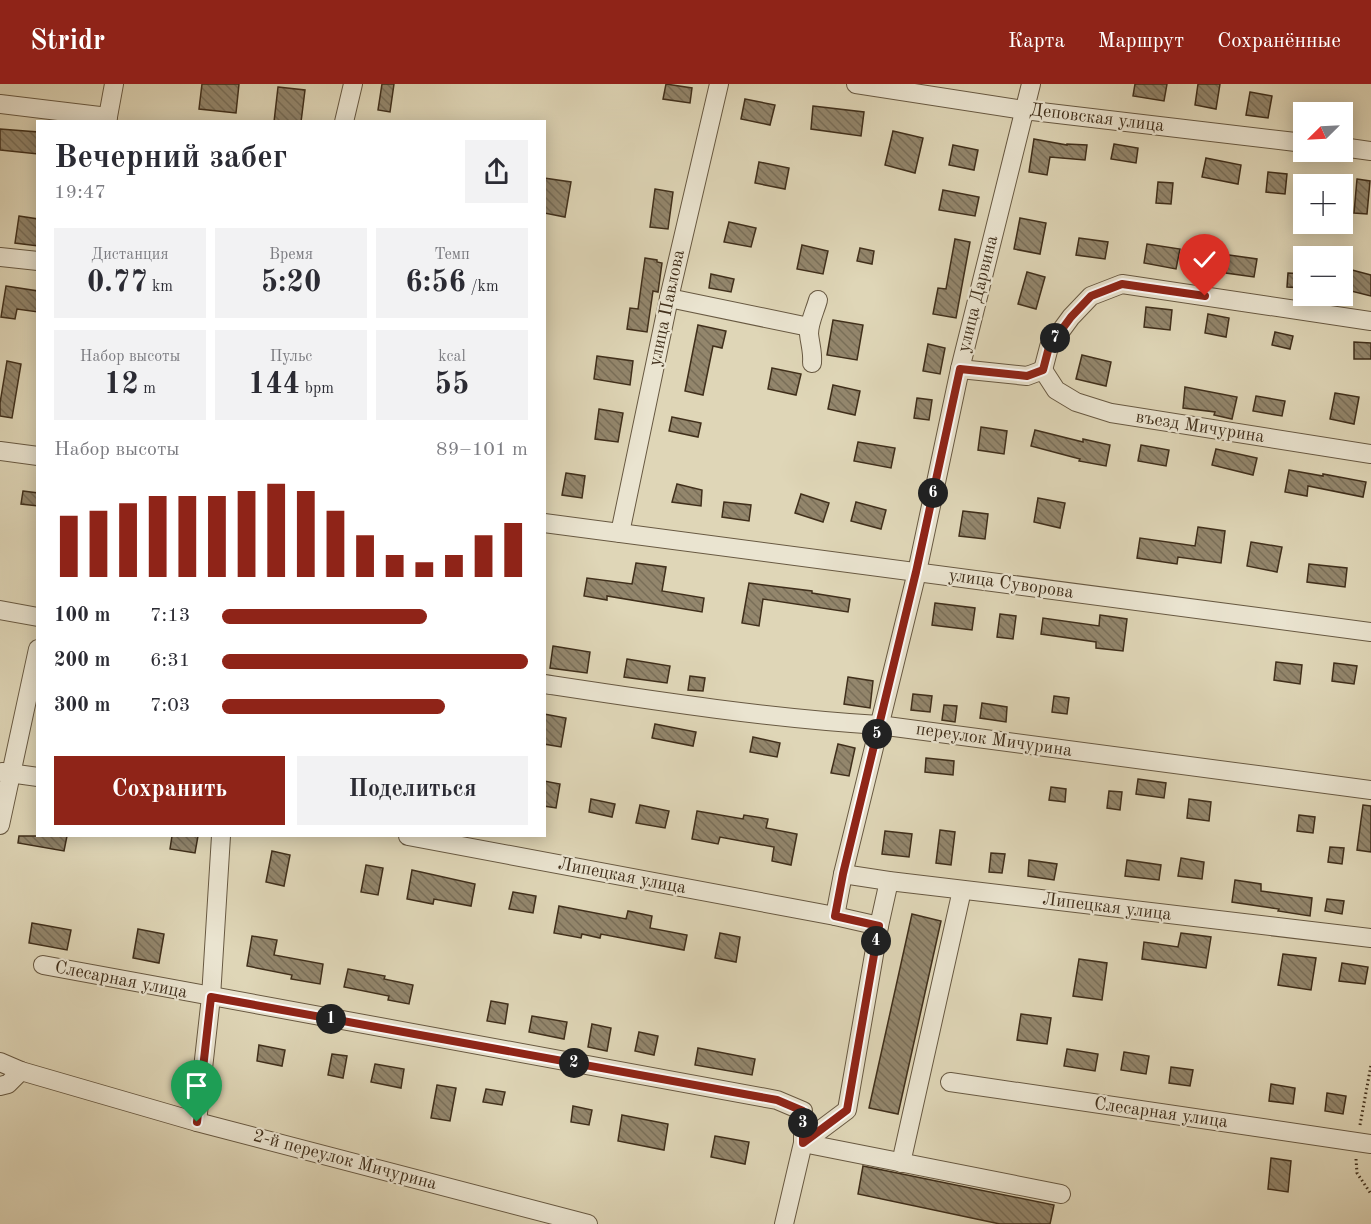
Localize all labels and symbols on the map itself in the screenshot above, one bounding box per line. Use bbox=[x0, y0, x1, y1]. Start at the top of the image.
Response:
street label: Деповская улица bbox=[1029, 101, 1165, 135]
north arrow bbox=[1293, 102, 1353, 162]
street label: улица Дарвина bbox=[955, 234, 1001, 354]
pin bbox=[1179, 234, 1230, 296]
street label: улица Павлова bbox=[646, 248, 688, 368]
pin: 7 bbox=[1040, 323, 1070, 353]
street label: въезд Мичурина bbox=[1134, 408, 1266, 446]
pin: 6 bbox=[918, 478, 948, 508]
street label: улица Суворова bbox=[947, 566, 1075, 602]
pin: 5 bbox=[862, 719, 892, 749]
street label: переулок Мичурина bbox=[915, 720, 1073, 760]
street label: Липецкая улица bbox=[556, 855, 688, 897]
street label: Липецкая улица bbox=[1041, 890, 1173, 924]
pin: 4 bbox=[861, 926, 891, 956]
street label: Слесарная улица bbox=[53, 958, 189, 1002]
pin: 1 bbox=[316, 1004, 346, 1034]
pin: 2 bbox=[559, 1048, 589, 1078]
pin bbox=[171, 1060, 222, 1122]
street label: Слесарная улица bbox=[1093, 1095, 1229, 1131]
pin: 3 bbox=[788, 1108, 818, 1138]
street label: 2-й переулок Мичурина bbox=[251, 1127, 439, 1193]

